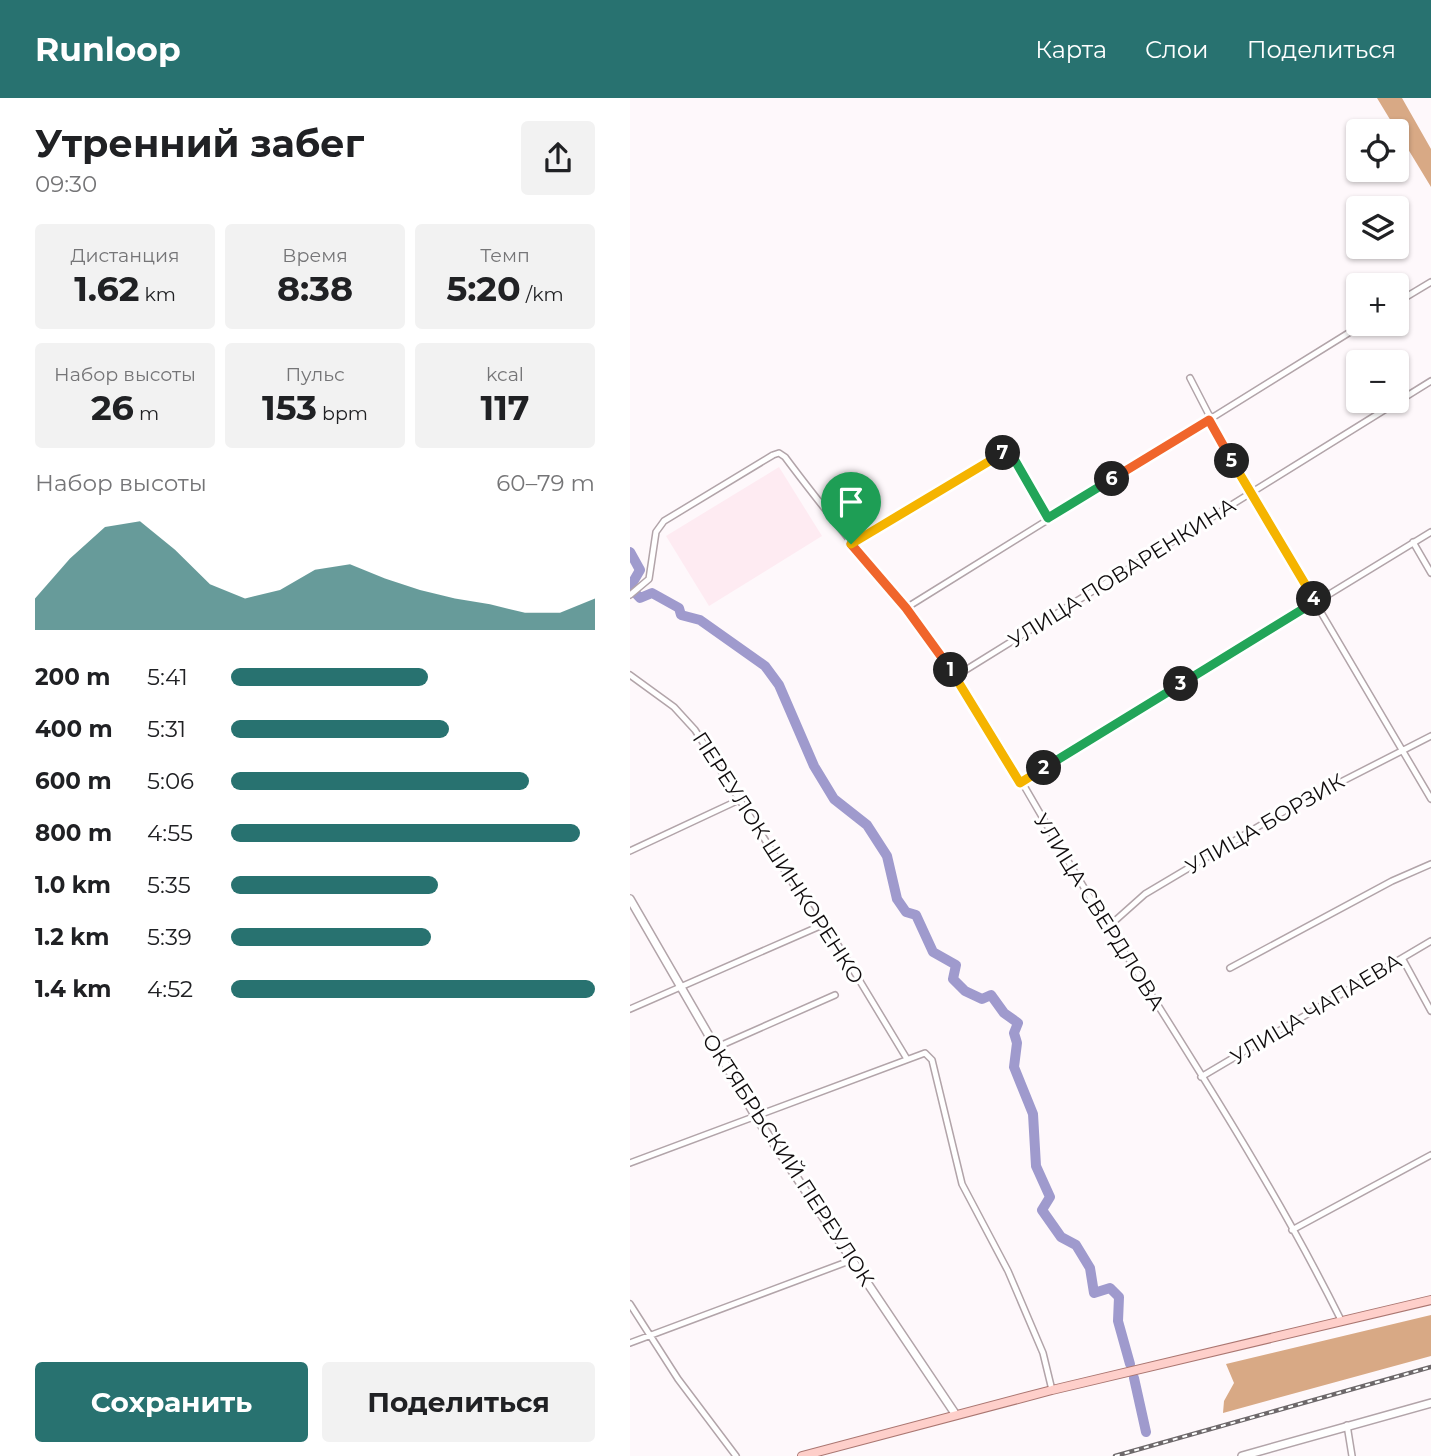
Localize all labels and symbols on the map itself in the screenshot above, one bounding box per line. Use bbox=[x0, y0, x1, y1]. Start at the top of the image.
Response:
pin: 7 bbox=[986, 436, 1020, 470]
pin: 5 bbox=[1214, 444, 1250, 478]
pin: 6 bbox=[1094, 462, 1130, 496]
pin bbox=[821, 472, 881, 544]
street label: УЛИЦА ПОВАРЕНКИНА bbox=[1004, 492, 1240, 653]
pin: 4 bbox=[1296, 582, 1332, 616]
pin: 1 bbox=[934, 652, 968, 688]
pin: 3 bbox=[1164, 666, 1198, 702]
street label: ПЕРЕУЛОК ШИНКОРЕНКО bbox=[687, 727, 869, 988]
pin: 2 bbox=[1026, 750, 1062, 786]
street label: УЛИЦА БОРЗИК bbox=[1181, 768, 1349, 879]
street label: УЛИЦА СВЕРДЛОВА bbox=[1029, 809, 1170, 1015]
street label: УЛИЦА ЧАПАЕВА bbox=[1226, 948, 1406, 1069]
street label: ОКТЯБРЬСКИЙ ПЕРЕУЛОК bbox=[697, 1029, 880, 1291]

